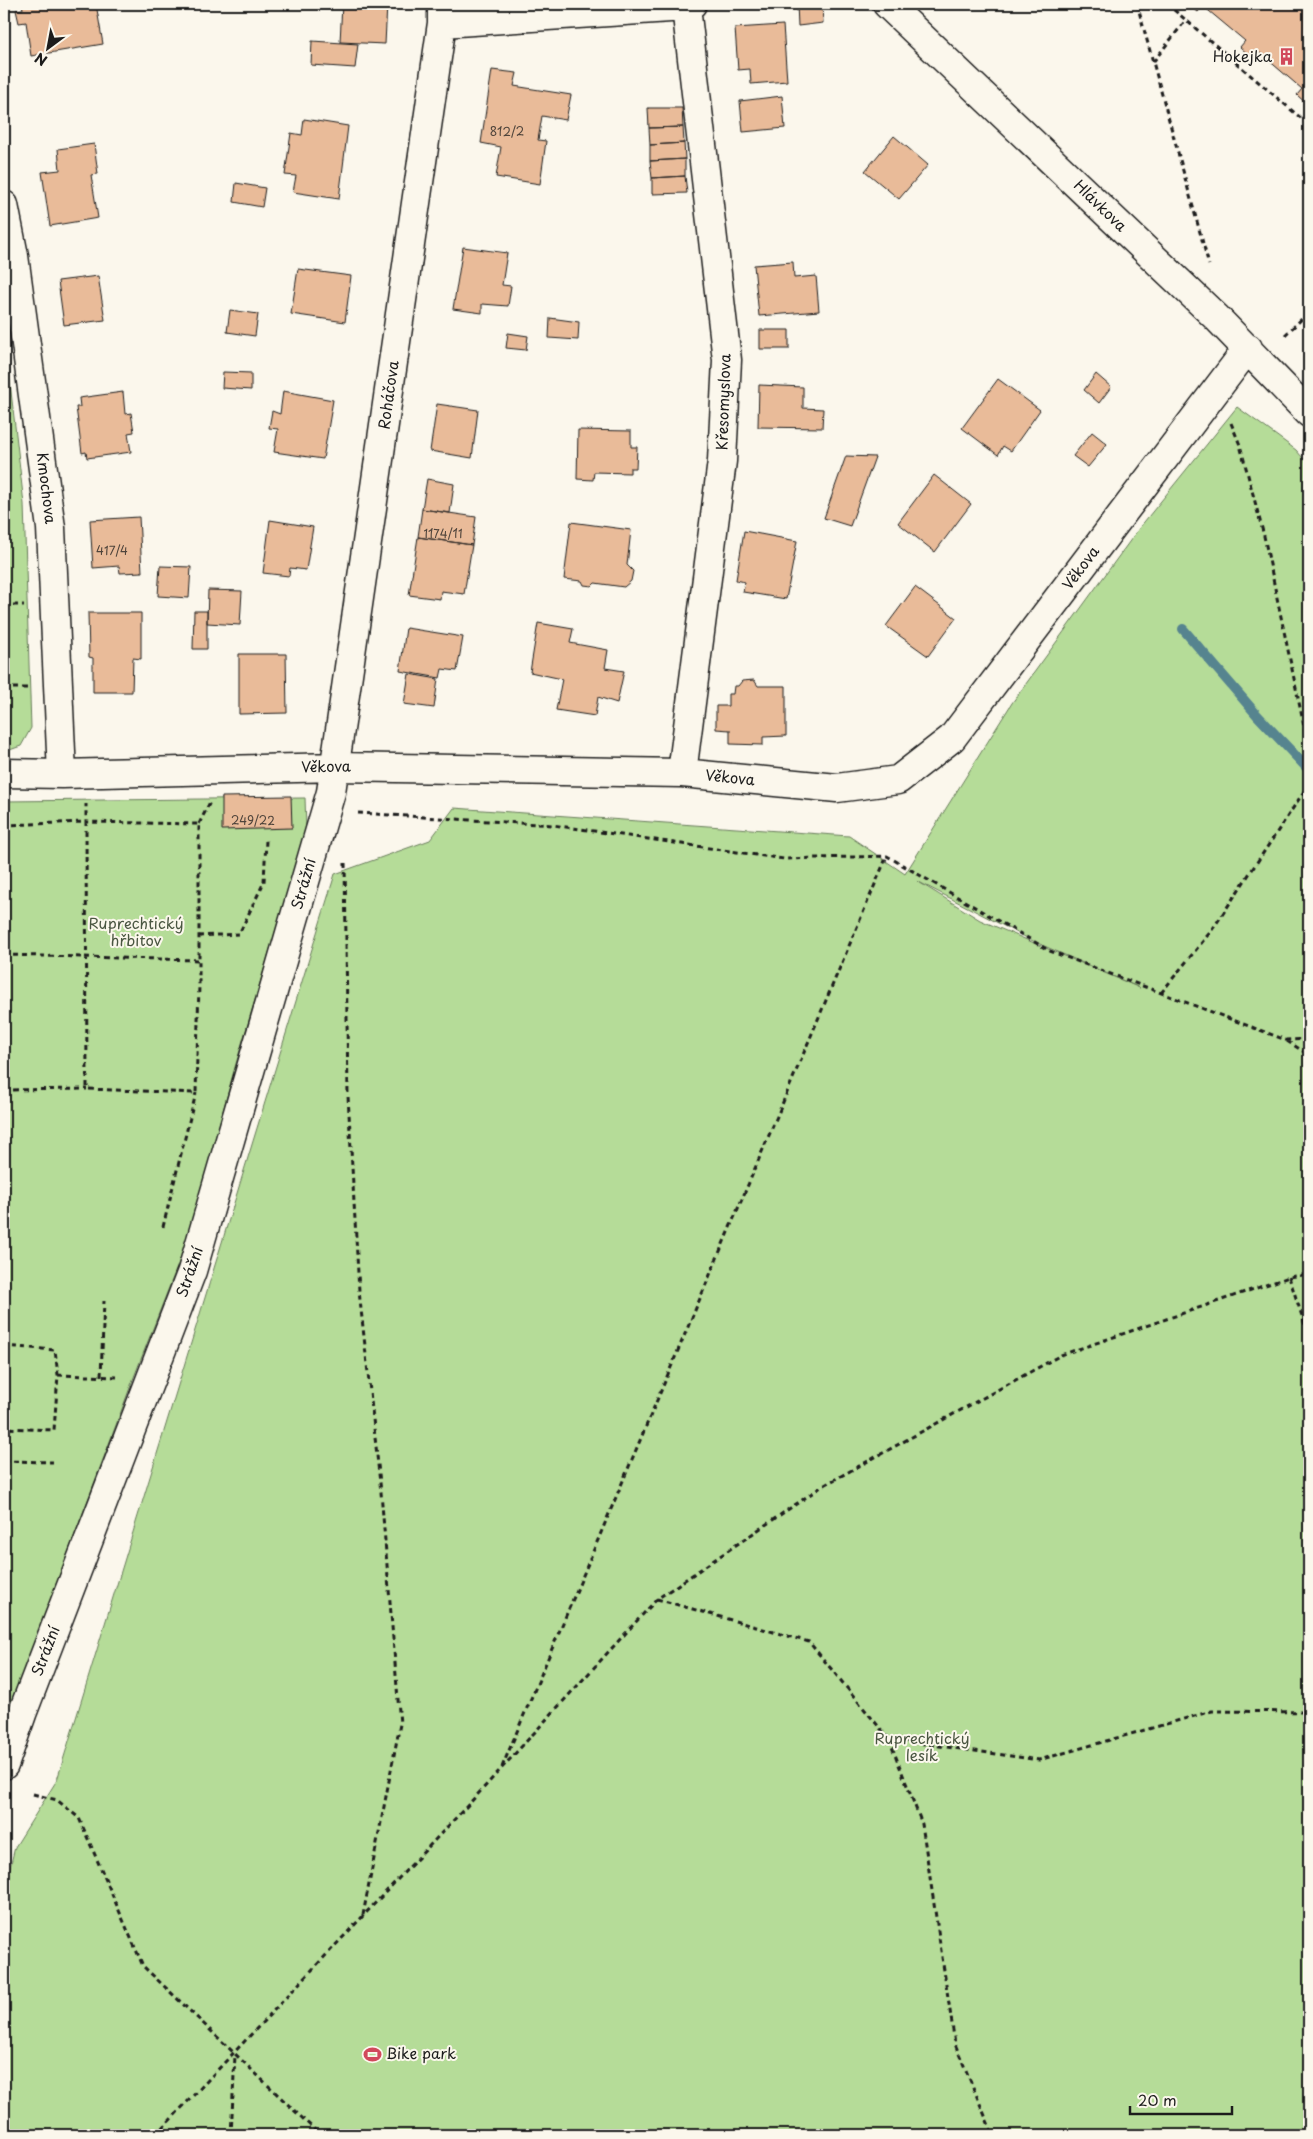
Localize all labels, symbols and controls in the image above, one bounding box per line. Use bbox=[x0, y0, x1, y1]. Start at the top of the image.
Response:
north arrow bbox=[22, 22, 72, 72]
place label: Hokejka bbox=[1213, 44, 1273, 67]
building icon: Hokejka bbox=[1276, 47, 1296, 67]
text: N bbox=[31, 48, 51, 71]
house number: 812/2 bbox=[490, 122, 524, 140]
street label: Hlávkova bbox=[1069, 174, 1133, 237]
street label: Křesomyslova bbox=[709, 352, 736, 451]
street label: Roháčova bbox=[371, 358, 404, 431]
street label: Kmochova bbox=[32, 451, 63, 526]
house number: 1174/11 bbox=[423, 524, 463, 542]
street label: Věkova bbox=[1056, 540, 1104, 594]
house number: 417/4 bbox=[96, 541, 128, 559]
street label: Věkova bbox=[301, 754, 352, 777]
street label: Věkova bbox=[704, 762, 757, 791]
house number: 249/22 bbox=[231, 811, 275, 829]
street label: Strážní bbox=[284, 855, 321, 912]
park label: Ruprechtický hřbitov bbox=[88, 911, 184, 951]
street label: Strážní bbox=[169, 1242, 208, 1300]
street label: Strážní bbox=[24, 1621, 65, 1679]
park label: Ruprechtický lesík bbox=[874, 1726, 970, 1766]
place label: Bike park bbox=[386, 2041, 456, 2064]
sports icon: Bike park bbox=[362, 2044, 382, 2064]
scale bar bbox=[1130, 2084, 1233, 2116]
text: 20 m bbox=[1138, 2088, 1177, 2111]

